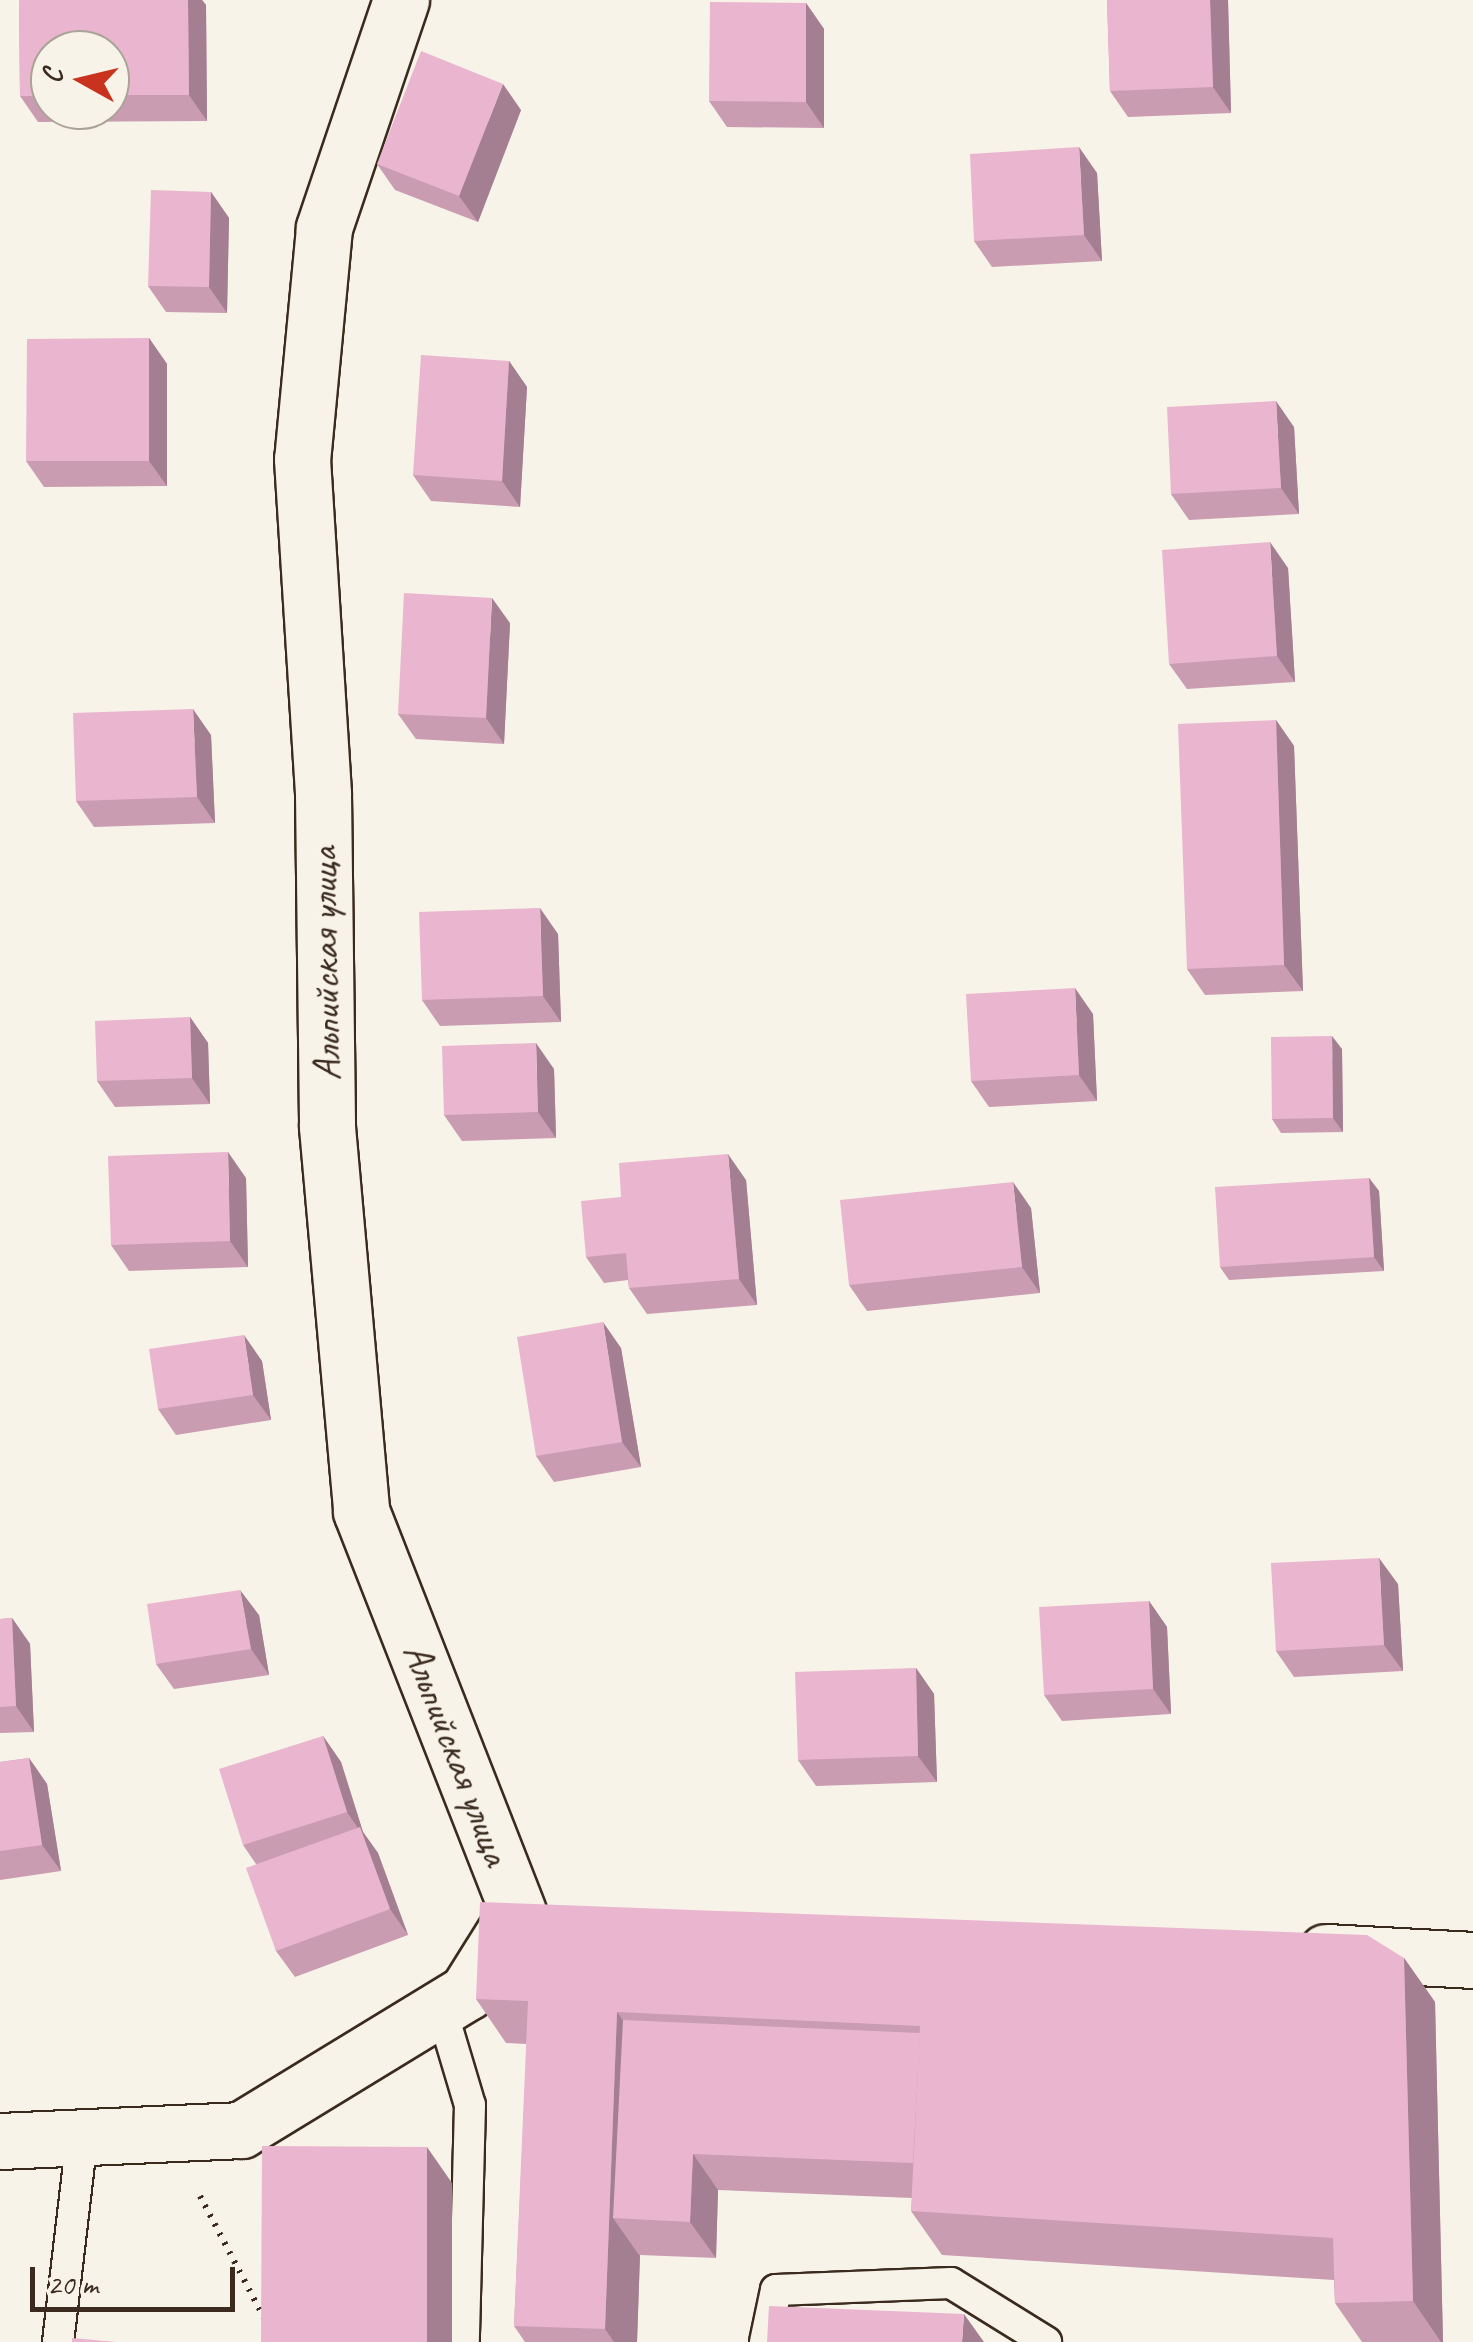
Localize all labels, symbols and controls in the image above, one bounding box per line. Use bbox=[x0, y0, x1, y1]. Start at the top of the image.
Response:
north arrow bbox=[30, 30, 130, 130]
text: С bbox=[33, 67, 70, 85]
street label: Альпийская улица bbox=[299, 845, 351, 1083]
street label: Альпийская улица bbox=[392, 1635, 522, 1873]
scale bar bbox=[35, 2247, 240, 2309]
text: 20 m bbox=[47, 2265, 98, 2303]

